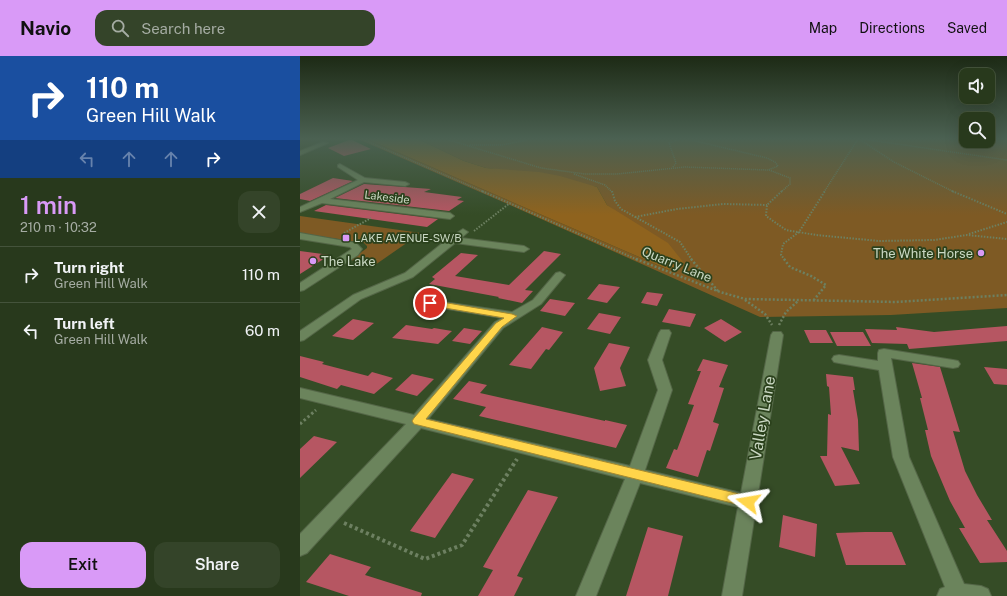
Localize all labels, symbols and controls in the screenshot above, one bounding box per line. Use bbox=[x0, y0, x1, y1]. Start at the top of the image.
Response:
search box bbox=[95, 10, 375, 46]
text: Navio bbox=[20, 17, 71, 39]
icon: search bbox=[109, 17, 131, 39]
text: Search here bbox=[141, 20, 225, 37]
text: Map bbox=[809, 20, 837, 36]
text: Directions bbox=[859, 20, 925, 36]
text: Saved bbox=[947, 20, 987, 36]
map controls bbox=[959, 68, 995, 148]
button: sound bbox=[959, 68, 995, 104]
text: 110 m bbox=[86, 71, 159, 104]
icon: right bbox=[20, 72, 72, 124]
text: Green Hill Walk bbox=[86, 105, 216, 126]
button: search bbox=[959, 112, 995, 148]
icon: left bbox=[76, 148, 98, 170]
icon: ahead bbox=[118, 148, 140, 170]
icon: ahead bbox=[160, 148, 182, 170]
icon: right bbox=[202, 148, 224, 170]
street label: Lakeside bbox=[364, 188, 410, 206]
text: 1 min bbox=[20, 191, 77, 219]
button: close bbox=[238, 191, 280, 233]
text: 210 m · 10:32 bbox=[20, 220, 97, 235]
place label: LAKE AVENUE-SW/B bbox=[354, 232, 462, 244]
marker: LAKE AVENUE-SW/B bbox=[341, 233, 351, 243]
street label: Quarry Lane bbox=[640, 244, 714, 285]
place label: The White Horse bbox=[873, 246, 973, 261]
marker: The White Horse bbox=[976, 248, 986, 258]
place label: The Lake bbox=[321, 254, 376, 269]
marker: The Lake bbox=[308, 256, 318, 266]
text: Turn right bbox=[54, 259, 124, 276]
icon: right bbox=[20, 264, 42, 286]
text: 110 m bbox=[242, 266, 280, 283]
text: Green Hill Walk bbox=[54, 276, 148, 291]
pin bbox=[413, 286, 447, 320]
icon: arrive bbox=[419, 292, 441, 314]
text: Turn left bbox=[54, 315, 115, 332]
icon: left bbox=[20, 320, 42, 342]
text: 60 m bbox=[245, 322, 280, 339]
text: Green Hill Walk bbox=[54, 332, 148, 347]
street label: Valley Lane bbox=[746, 374, 779, 462]
position arrow bbox=[727, 481, 769, 523]
button: Exit bbox=[20, 542, 146, 588]
button: Share bbox=[154, 542, 280, 588]

